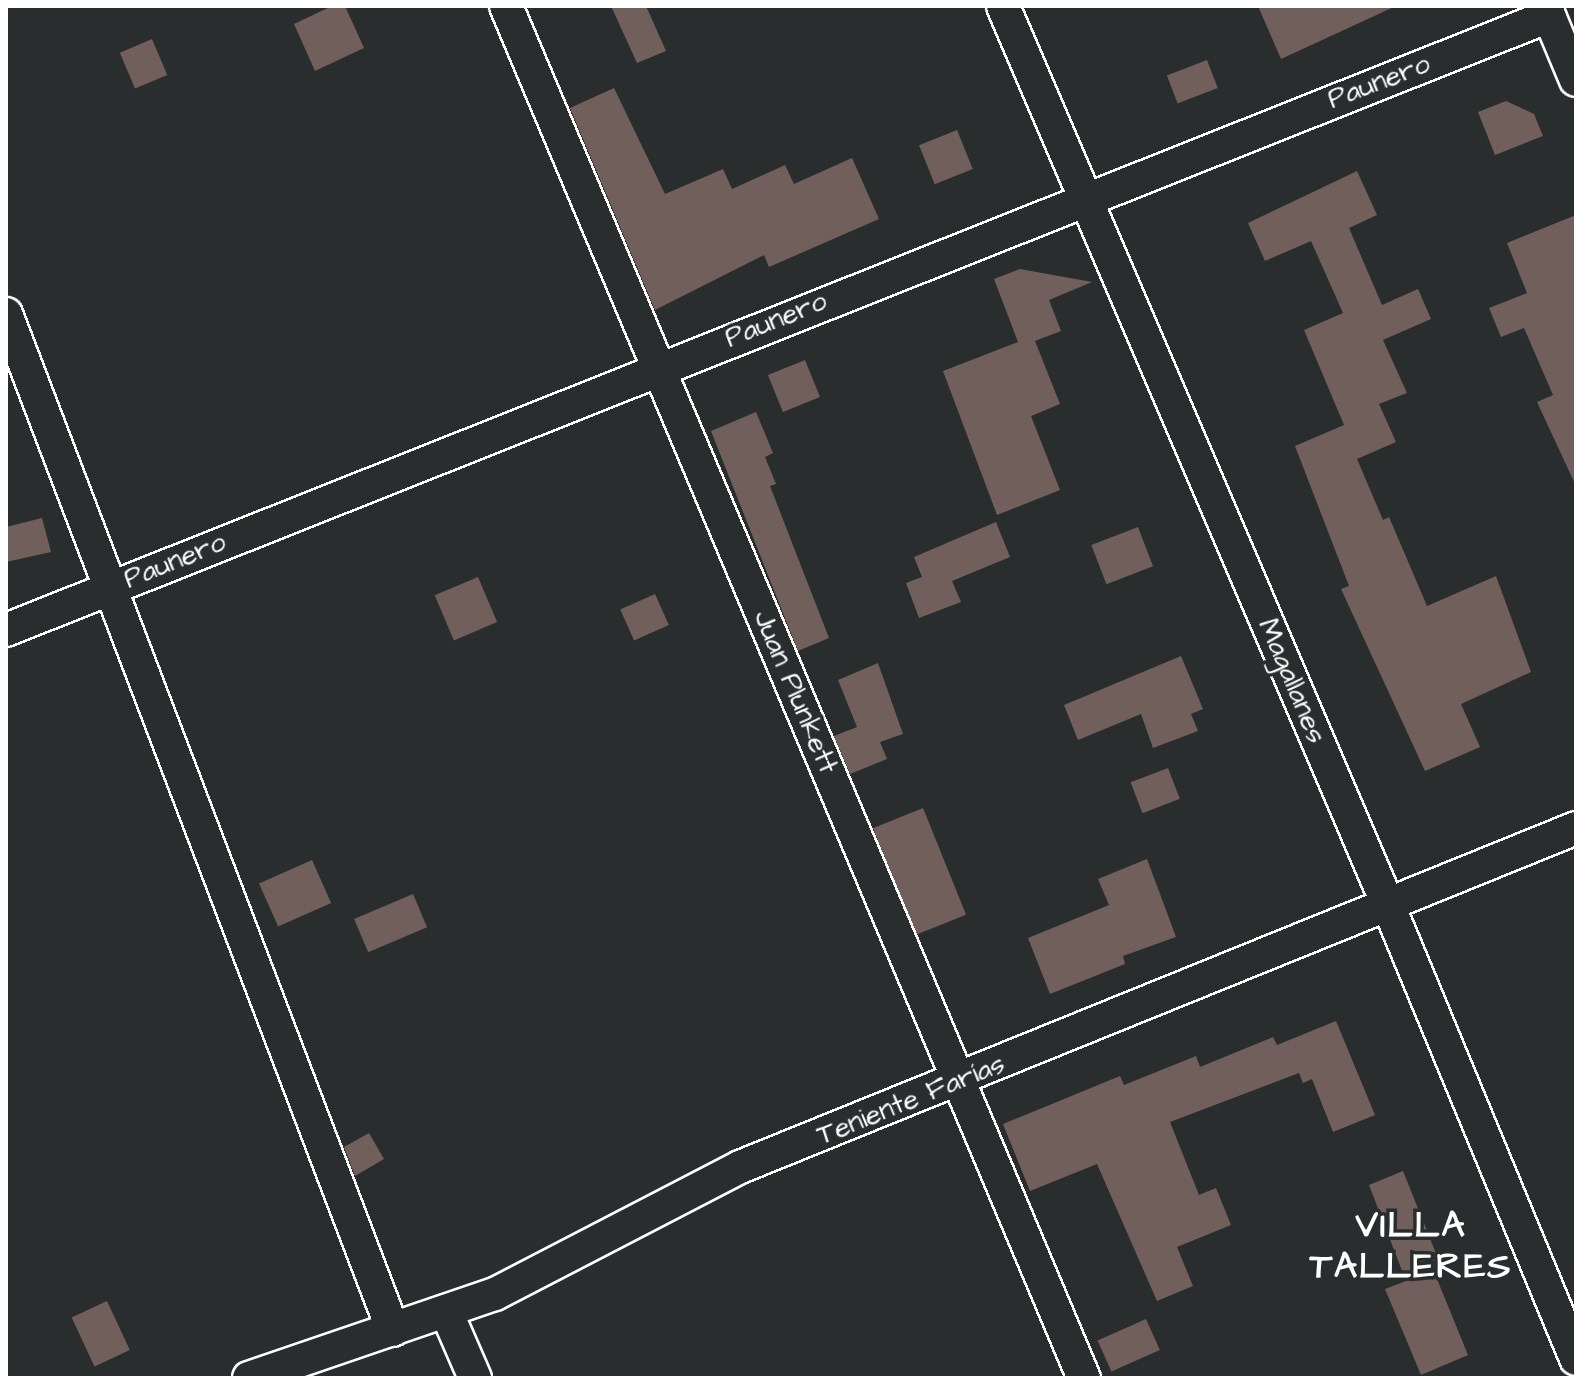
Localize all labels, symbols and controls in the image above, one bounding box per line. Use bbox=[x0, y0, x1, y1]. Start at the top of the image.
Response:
street label: Paunero bbox=[1323, 47, 1435, 117]
street label: Paunero bbox=[720, 284, 832, 356]
street label: Paunero bbox=[119, 525, 231, 597]
street label: Juan Plunkett bbox=[746, 605, 844, 779]
street label: Magallanes bbox=[1251, 614, 1333, 748]
street label: Teniente Farías bbox=[812, 1047, 1010, 1153]
district label: VILLA TALLERES bbox=[1310, 1203, 1512, 1288]

